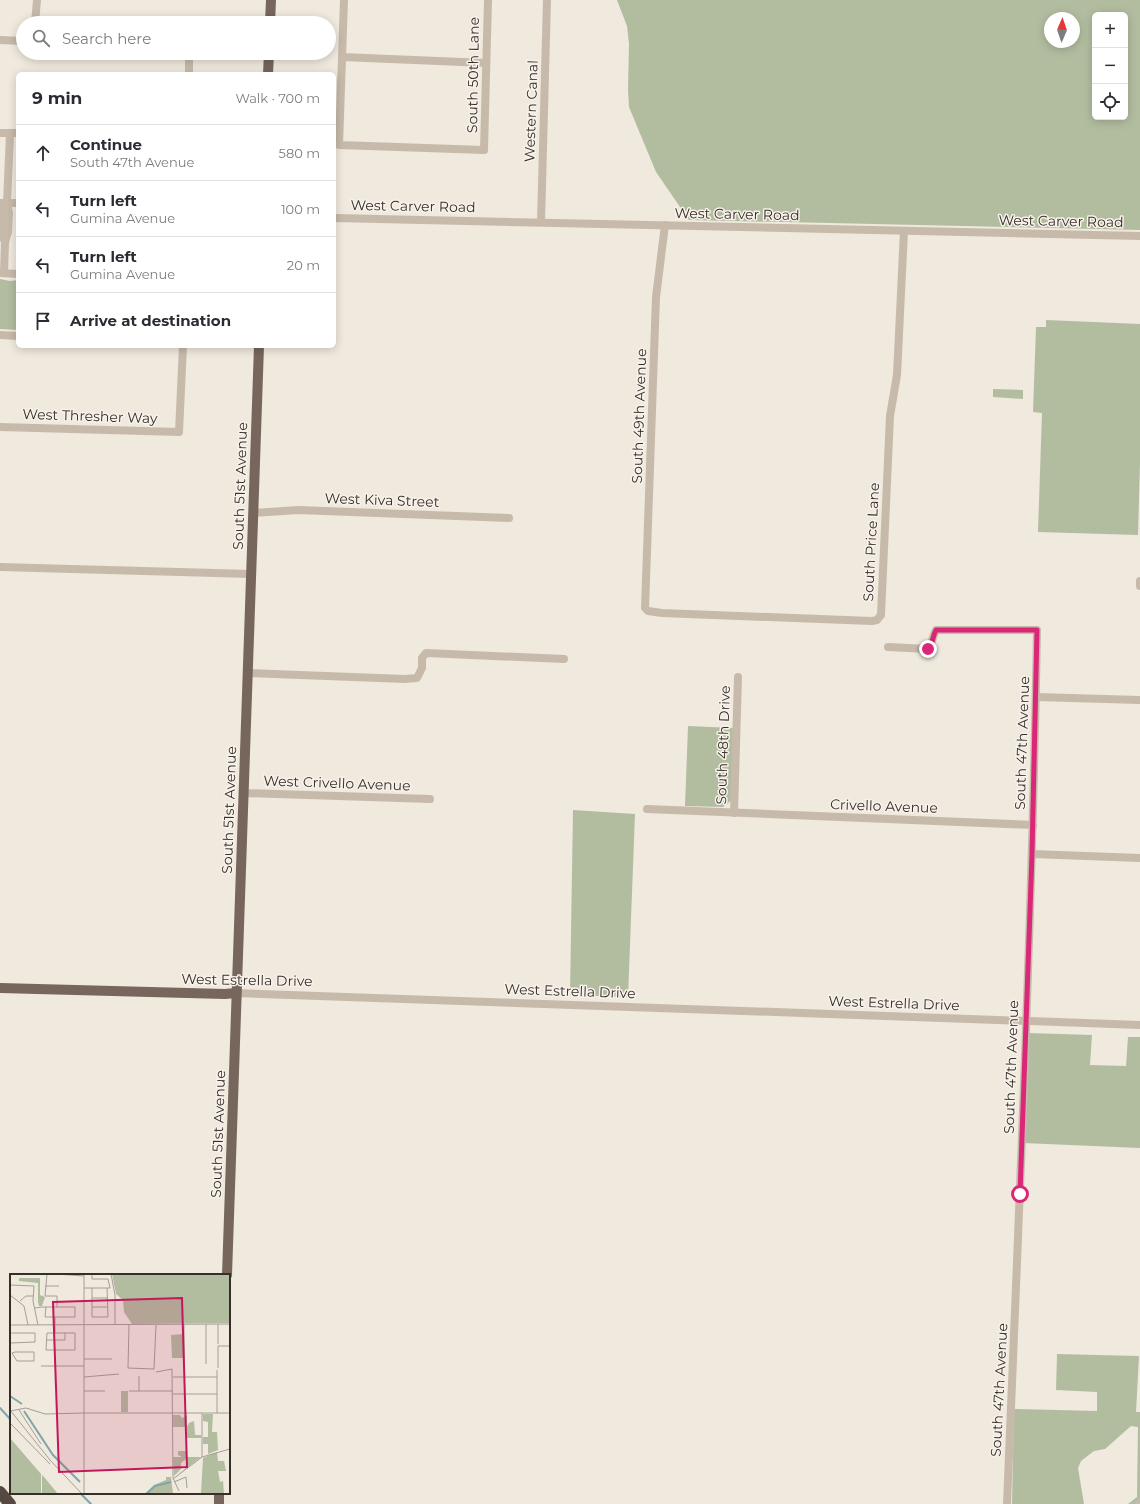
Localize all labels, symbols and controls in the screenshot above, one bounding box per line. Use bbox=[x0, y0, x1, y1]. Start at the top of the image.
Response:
north arrow bbox=[1044, 12, 1080, 48]
map controls bbox=[1092, 12, 1128, 120]
button: + bbox=[1092, 12, 1128, 48]
search box bbox=[16, 16, 336, 60]
street label: South 50th Lane bbox=[463, 17, 483, 133]
icon: search bbox=[30, 27, 52, 49]
text: Search here bbox=[62, 29, 151, 48]
button: − bbox=[1092, 48, 1128, 84]
street label: Western Canal bbox=[520, 60, 542, 162]
button: locate bbox=[1092, 84, 1128, 120]
text: 9 min bbox=[32, 88, 82, 108]
text: Walk · 700 m bbox=[235, 90, 320, 106]
text: Continue bbox=[70, 135, 142, 154]
icon: ahead bbox=[32, 142, 54, 164]
text: 580 m bbox=[279, 145, 320, 161]
text: South 47th Avenue bbox=[70, 154, 194, 170]
text: Turn left bbox=[70, 191, 137, 210]
street label: West Carver Road bbox=[350, 196, 476, 216]
icon: left bbox=[32, 198, 54, 220]
text: 100 m bbox=[281, 201, 320, 217]
street label: West Carver Road bbox=[674, 204, 800, 224]
text: Gumina Avenue bbox=[70, 210, 175, 226]
street label: West Carver Road bbox=[998, 211, 1124, 231]
text: Turn left bbox=[70, 247, 137, 266]
icon: left bbox=[32, 254, 54, 276]
text: 20 m bbox=[287, 257, 320, 273]
text: Gumina Avenue bbox=[70, 266, 175, 282]
icon: arrive bbox=[32, 310, 54, 332]
text: Arrive at destination bbox=[70, 311, 231, 330]
street label: South 49th Avenue bbox=[628, 348, 650, 484]
street label: West Thresher Way bbox=[22, 405, 158, 427]
street label: South 51st Avenue bbox=[229, 422, 251, 550]
street label: South Price Lane bbox=[859, 482, 883, 602]
street label: West Kiva Street bbox=[324, 489, 440, 511]
route end bbox=[919, 640, 937, 658]
street label: South 47th Avenue bbox=[1011, 676, 1033, 810]
street label: South 48th Drive bbox=[712, 685, 734, 805]
street label: South 51st Avenue bbox=[218, 746, 240, 874]
street label: West Crivello Avenue bbox=[263, 771, 411, 795]
street label: Crivello Avenue bbox=[830, 795, 938, 817]
street label: West Estrella Drive bbox=[181, 970, 313, 990]
street label: West Estrella Drive bbox=[504, 980, 636, 1002]
street label: West Estrella Drive bbox=[828, 992, 960, 1014]
street label: South 47th Avenue bbox=[1000, 1000, 1022, 1134]
street label: South 51st Avenue bbox=[207, 1070, 229, 1198]
route start bbox=[1011, 1185, 1029, 1203]
inset map bbox=[10, 1274, 230, 1494]
street label: South 47th Avenue bbox=[987, 1323, 1011, 1457]

